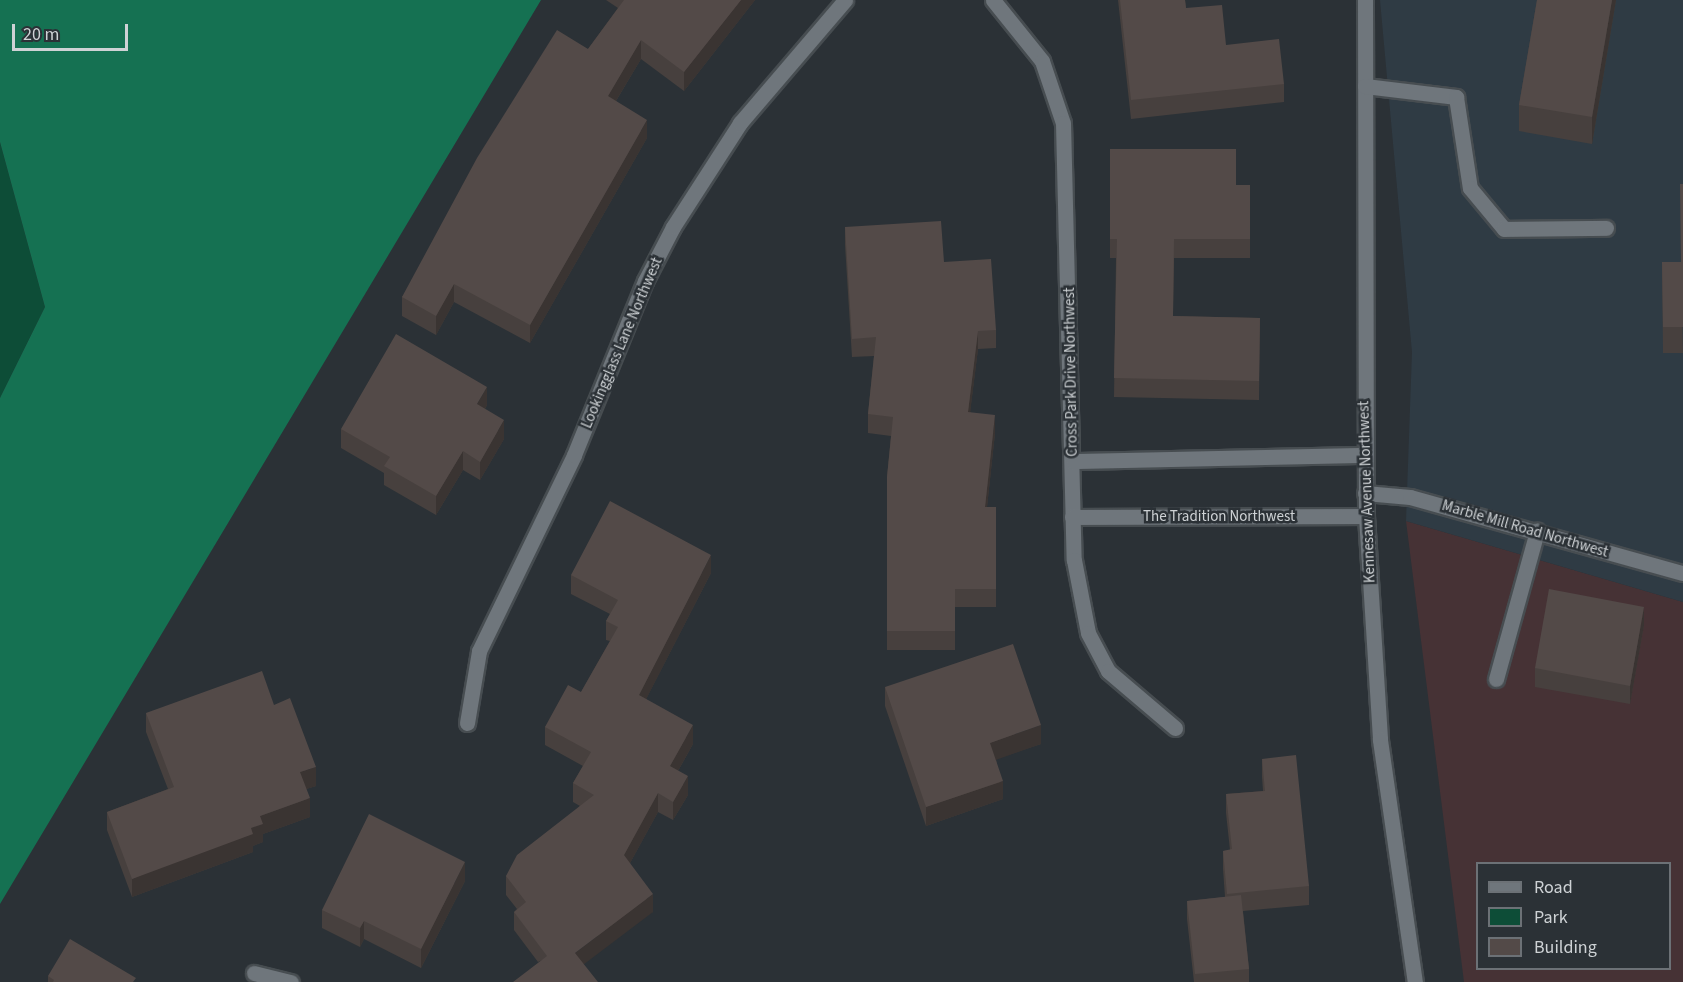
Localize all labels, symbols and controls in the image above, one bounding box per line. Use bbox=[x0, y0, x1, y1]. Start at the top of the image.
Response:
scale bar bbox=[15, 12, 130, 50]
text: 20 m bbox=[23, 22, 59, 47]
street label: Lookingglass Lane Northwest bbox=[578, 255, 666, 431]
street label: Cross Park Drive Northwest bbox=[1061, 287, 1081, 457]
street label: Kennesaw Avenue Northwest bbox=[1355, 401, 1379, 583]
street label: Marble Mill Road Northwest bbox=[1440, 497, 1610, 561]
street label: The Tradition Northwest bbox=[1143, 508, 1295, 526]
legend bbox=[1476, 862, 1671, 970]
text: Road bbox=[1534, 875, 1573, 900]
text: Park bbox=[1534, 905, 1568, 930]
text: Building bbox=[1534, 935, 1597, 960]

